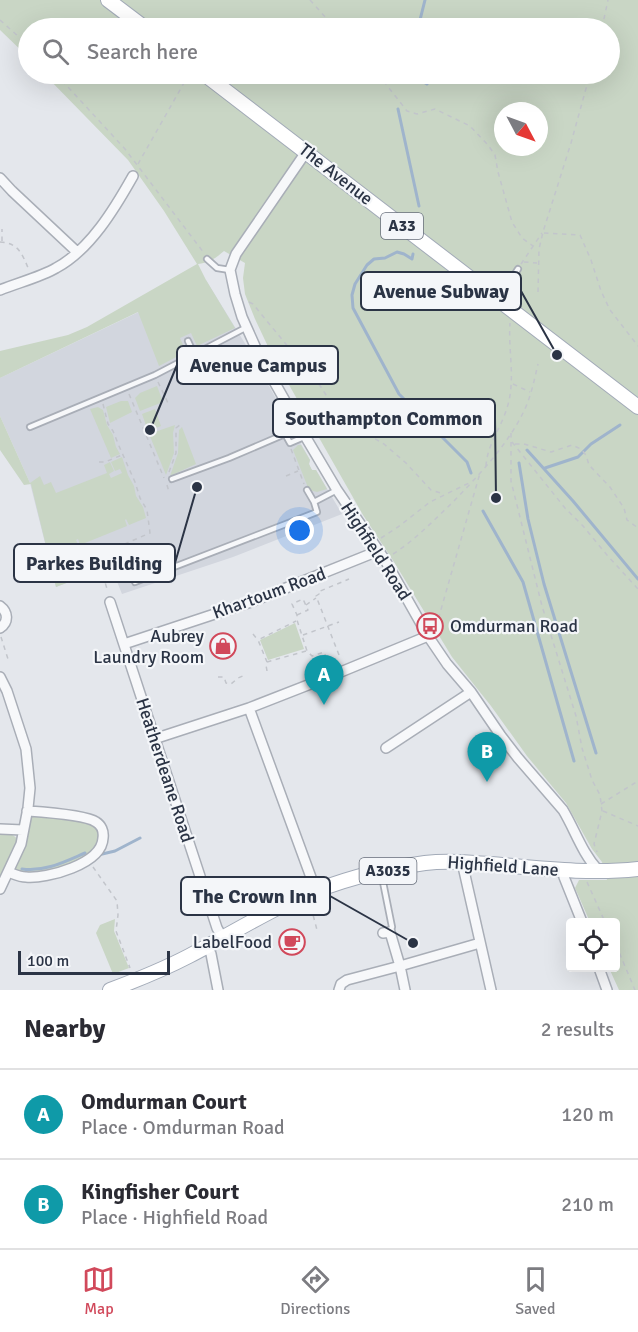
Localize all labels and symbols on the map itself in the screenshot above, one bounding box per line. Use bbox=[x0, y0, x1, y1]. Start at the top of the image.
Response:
north arrow bbox=[494, 102, 548, 156]
street label: The Avenue bbox=[295, 138, 377, 210]
road number: A33 bbox=[381, 213, 423, 239]
callout: Avenue Subway bbox=[361, 272, 521, 310]
text: Avenue Subway bbox=[373, 279, 509, 304]
callout: Avenue Campus bbox=[177, 346, 338, 384]
text: Avenue Campus bbox=[189, 353, 327, 378]
callout: Southampton Common bbox=[273, 399, 495, 437]
text: Southampton Common bbox=[285, 406, 483, 431]
street label: Highfield Road bbox=[336, 498, 416, 604]
your location bbox=[285, 516, 314, 545]
callout: Parkes Building bbox=[14, 544, 175, 582]
text: Parkes Building bbox=[26, 551, 163, 576]
street label: Khartoum Road bbox=[209, 562, 329, 624]
bus stop icon: Omdurman Road bbox=[415, 611, 445, 641]
place label: Omdurman Road bbox=[450, 615, 578, 637]
place label: Aubrey Laundry Room bbox=[93, 625, 205, 668]
shop icon: Aubrey Laundry Room bbox=[208, 631, 238, 661]
pin: A bbox=[304, 656, 344, 705]
street label: Heatherdeane Road bbox=[131, 695, 199, 845]
pin: B bbox=[468, 732, 506, 782]
street label: Highfield Lane bbox=[447, 851, 559, 881]
road number: A3035 bbox=[360, 858, 416, 884]
callout: The Crown Inn bbox=[181, 877, 330, 915]
text: The Crown Inn bbox=[193, 884, 317, 909]
cafe icon: LabelFood bbox=[277, 927, 307, 957]
place label: LabelFood bbox=[193, 931, 272, 953]
scale bar bbox=[18, 948, 170, 976]

